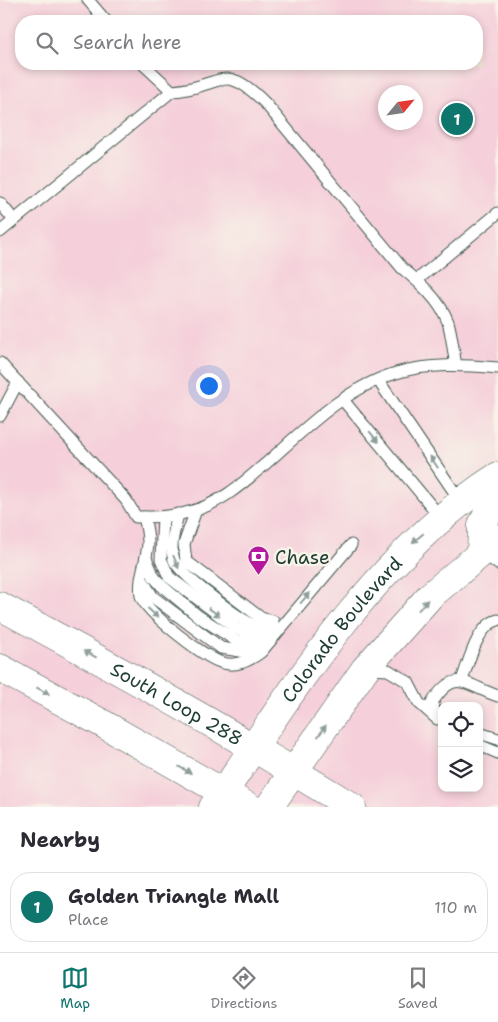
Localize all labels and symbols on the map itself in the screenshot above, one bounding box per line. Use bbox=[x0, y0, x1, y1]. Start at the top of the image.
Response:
north arrow bbox=[378, 85, 423, 130]
pin: 1 bbox=[441, 100, 473, 138]
your location bbox=[196, 373, 222, 399]
one-way arrow bbox=[369, 431, 380, 444]
one-way arrow bbox=[429, 455, 439, 469]
one-way arrow bbox=[412, 533, 425, 544]
bank icon: Chase bbox=[247, 545, 271, 576]
place label: Chase bbox=[275, 545, 330, 570]
street label: Colorado Boulevard bbox=[276, 551, 408, 707]
one-way arrow bbox=[173, 555, 181, 569]
one-way arrow bbox=[299, 593, 311, 605]
one-way arrow bbox=[417, 598, 428, 611]
one-way arrow bbox=[207, 606, 220, 616]
one-way arrow bbox=[146, 607, 158, 619]
one-way arrow bbox=[82, 650, 97, 658]
street label: South Loop 288 bbox=[106, 657, 247, 752]
one-way arrow bbox=[36, 687, 50, 695]
one-way arrow bbox=[317, 725, 327, 738]
one-way arrow bbox=[178, 766, 193, 774]

